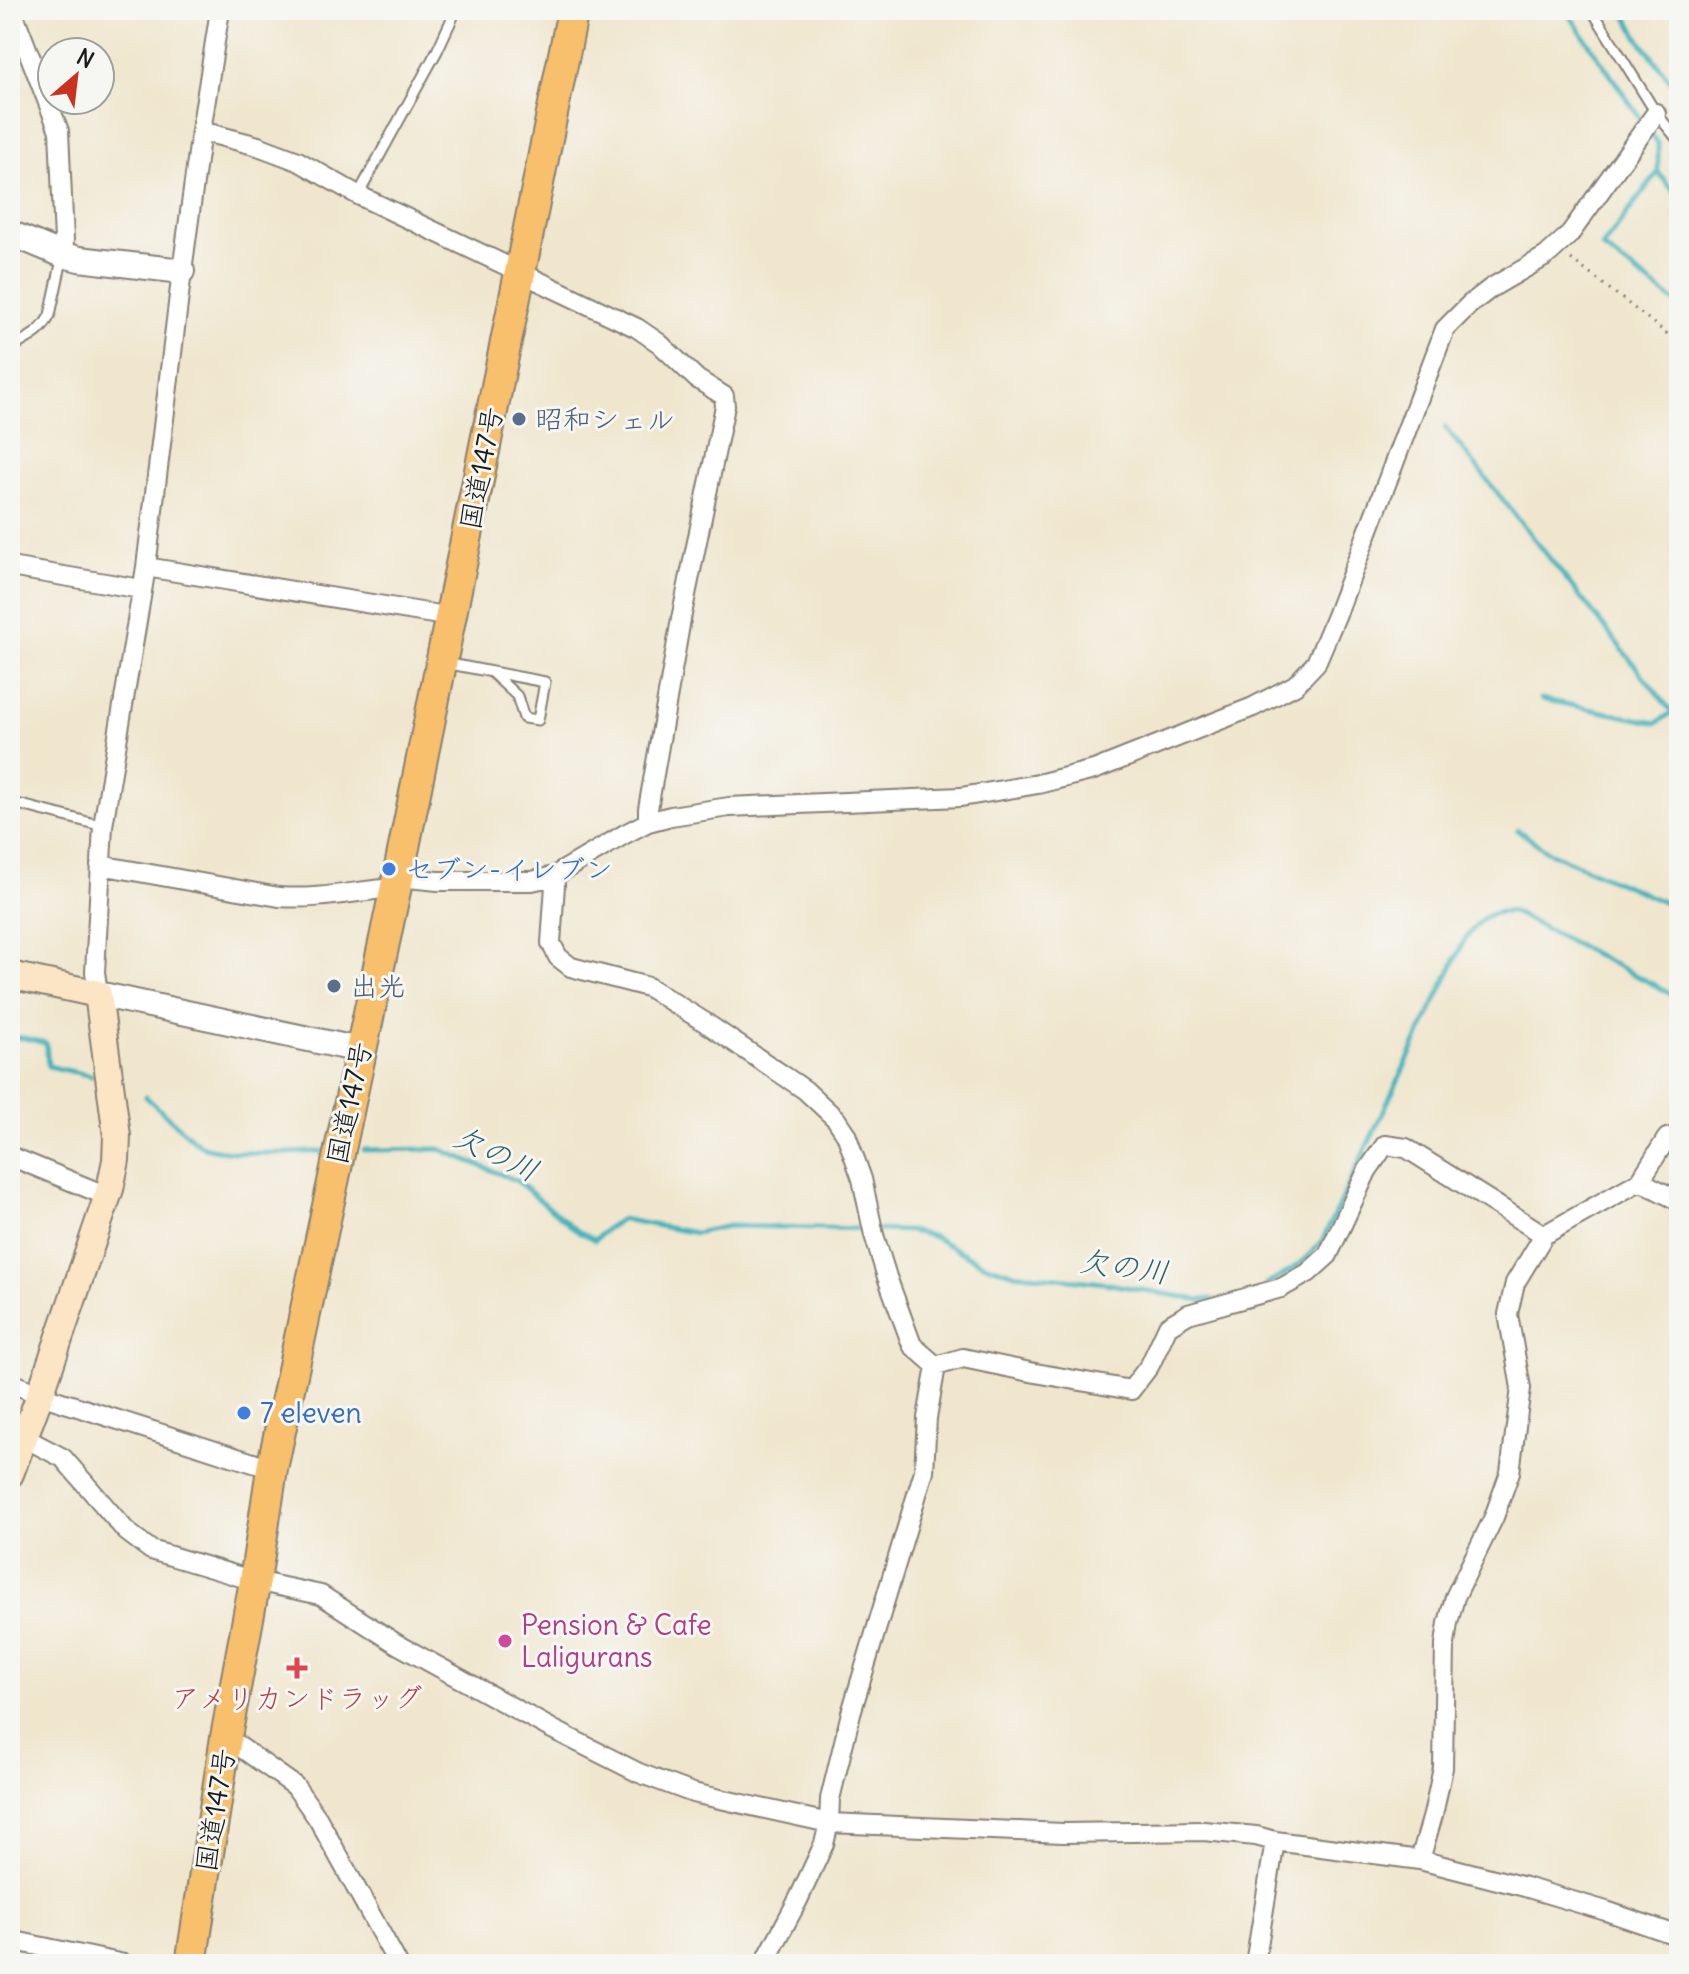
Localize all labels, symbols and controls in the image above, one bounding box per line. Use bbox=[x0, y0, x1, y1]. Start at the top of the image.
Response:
north arrow bbox=[36, 36, 116, 116]
text: N bbox=[72, 42, 99, 74]
place label: 昭和シェル bbox=[535, 401, 675, 437]
street label: 国道147号 bbox=[451, 403, 511, 533]
marker: 昭和シェル bbox=[510, 410, 528, 428]
place label: セブン-イレブン bbox=[405, 851, 613, 887]
marker: セブン-イレブン bbox=[380, 860, 398, 878]
place label: 出光 bbox=[350, 968, 406, 1004]
marker: 出光 bbox=[325, 977, 343, 995]
street label: 国道147号 bbox=[318, 1038, 380, 1168]
water label: 欠の川 bbox=[448, 1117, 545, 1189]
water label: 欠の川 bbox=[1077, 1241, 1171, 1291]
place label: 7 eleven bbox=[260, 1395, 362, 1431]
marker: 7 eleven bbox=[235, 1404, 253, 1422]
place label: Pension & Cafe Laligurans bbox=[521, 1607, 712, 1675]
marker: Pension & Cafe Laligurans bbox=[496, 1632, 514, 1650]
marker: アメリカンドラッグ bbox=[288, 1659, 306, 1677]
place label: アメリカンドラッグ bbox=[172, 1680, 422, 1716]
street label: 国道147号 bbox=[187, 1746, 243, 1874]

